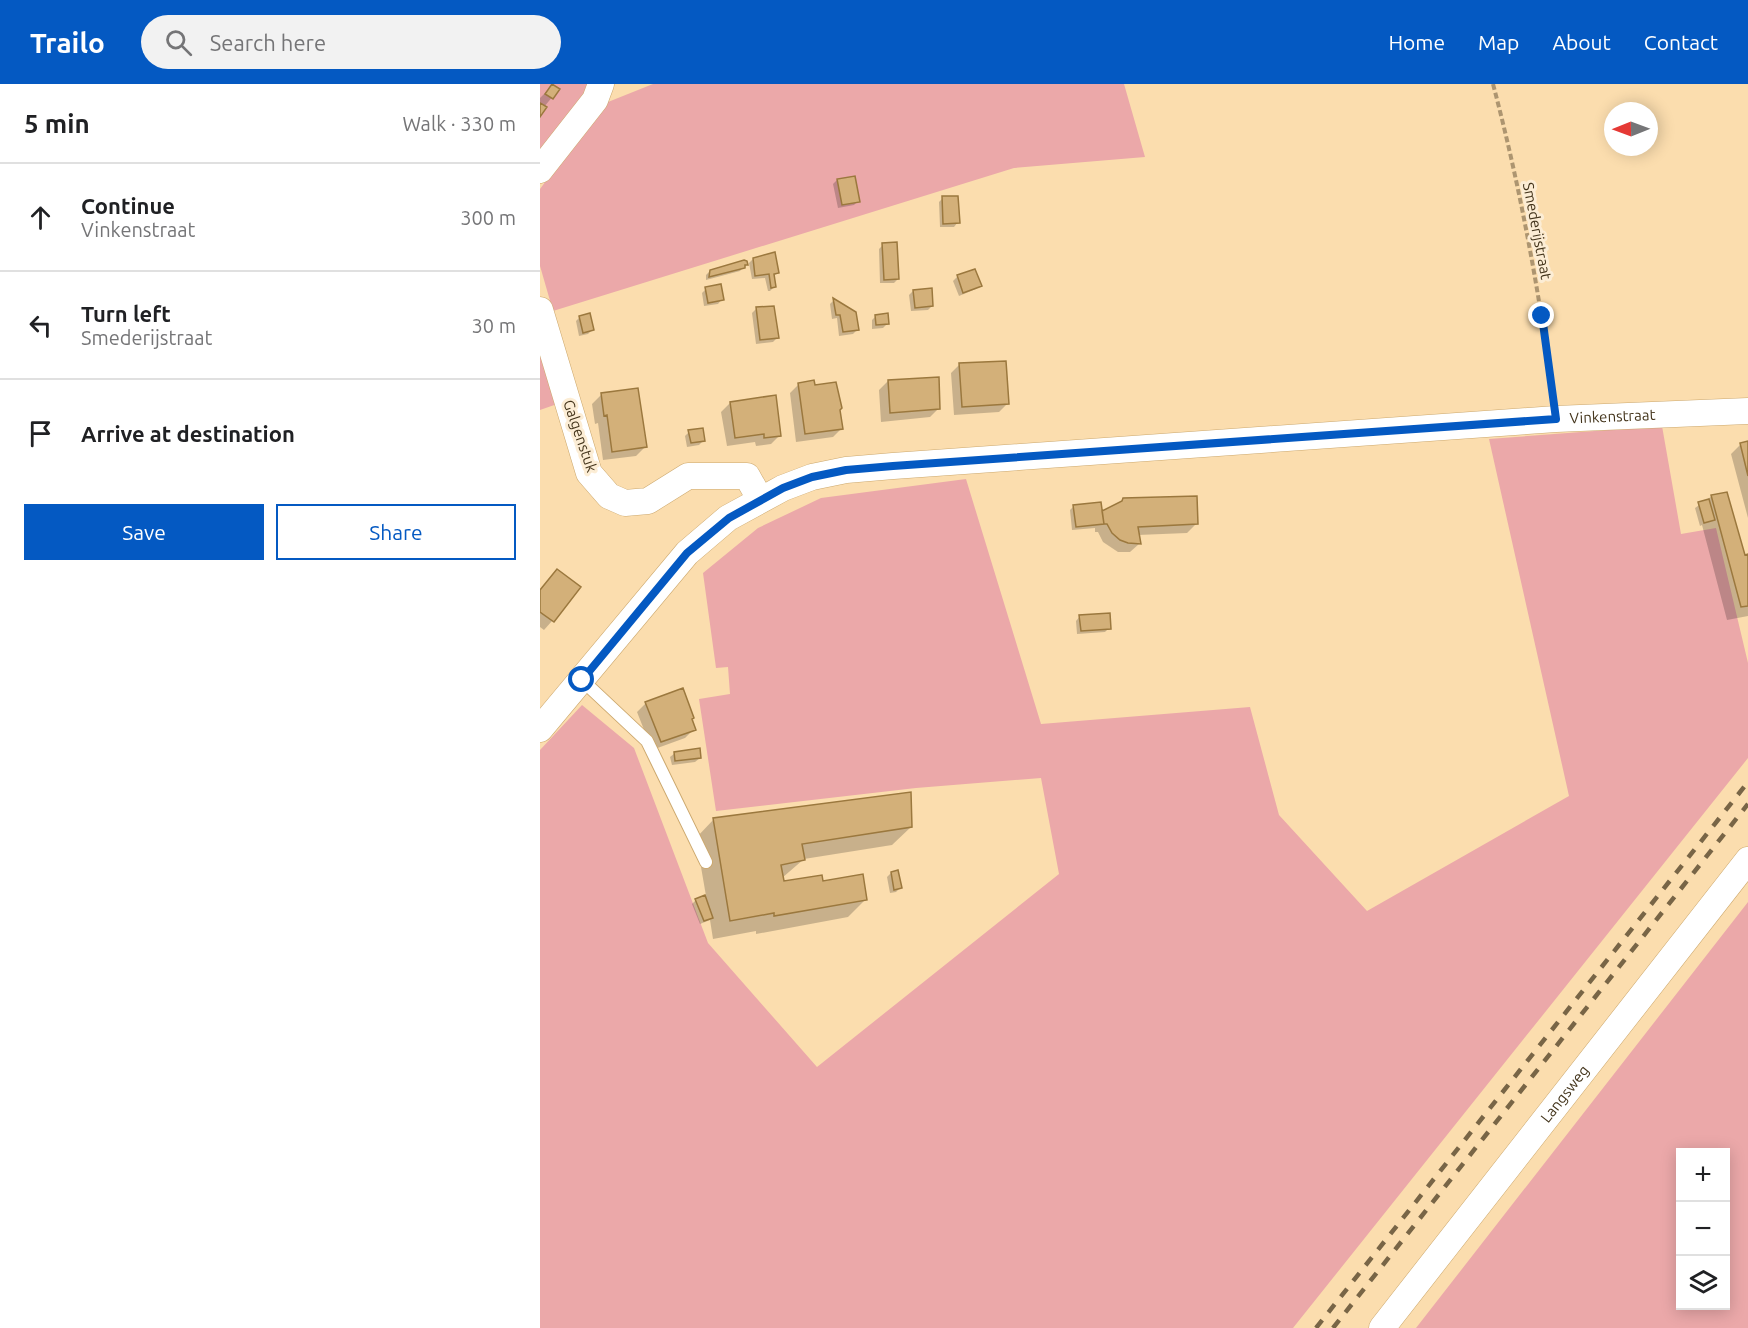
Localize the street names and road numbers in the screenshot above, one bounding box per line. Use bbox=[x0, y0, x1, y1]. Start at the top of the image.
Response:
street label: Smederijstraat bbox=[1520, 181, 1555, 281]
street label: Galgenstuk bbox=[560, 397, 601, 475]
street label: Vinkenstraat bbox=[1569, 406, 1656, 426]
street label: Langsweg bbox=[1537, 1062, 1592, 1126]

